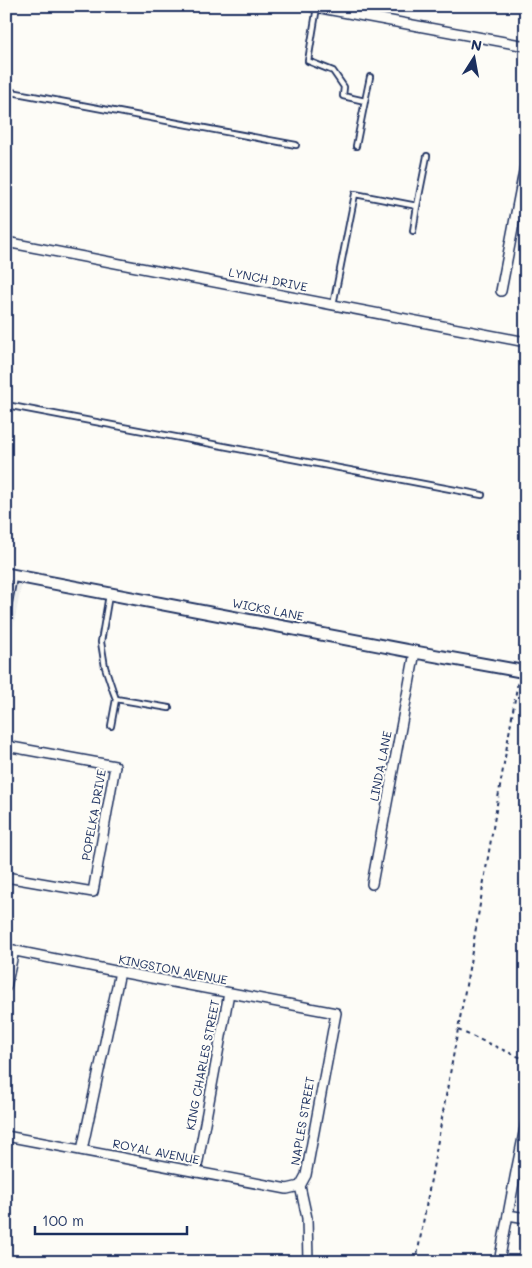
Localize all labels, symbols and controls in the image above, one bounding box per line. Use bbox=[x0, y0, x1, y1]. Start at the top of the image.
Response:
north arrow bbox=[450, 32, 500, 82]
text: N bbox=[470, 34, 484, 55]
street label: LYNCH DRIVE bbox=[228, 264, 309, 295]
street label: WICKS LANE bbox=[231, 594, 305, 624]
street label: LINDA LANE bbox=[365, 729, 395, 802]
street label: POPELKA DRIVE bbox=[77, 768, 109, 862]
street label: KINGSTON AVENUE bbox=[117, 951, 229, 987]
street label: KING CHARLES STREET bbox=[182, 998, 223, 1131]
street label: NAPLES STREET bbox=[286, 1075, 318, 1166]
street label: ROYAL AVENUE bbox=[111, 1135, 201, 1167]
scale bar bbox=[35, 1203, 188, 1235]
text: 100 m bbox=[42, 1210, 84, 1230]

